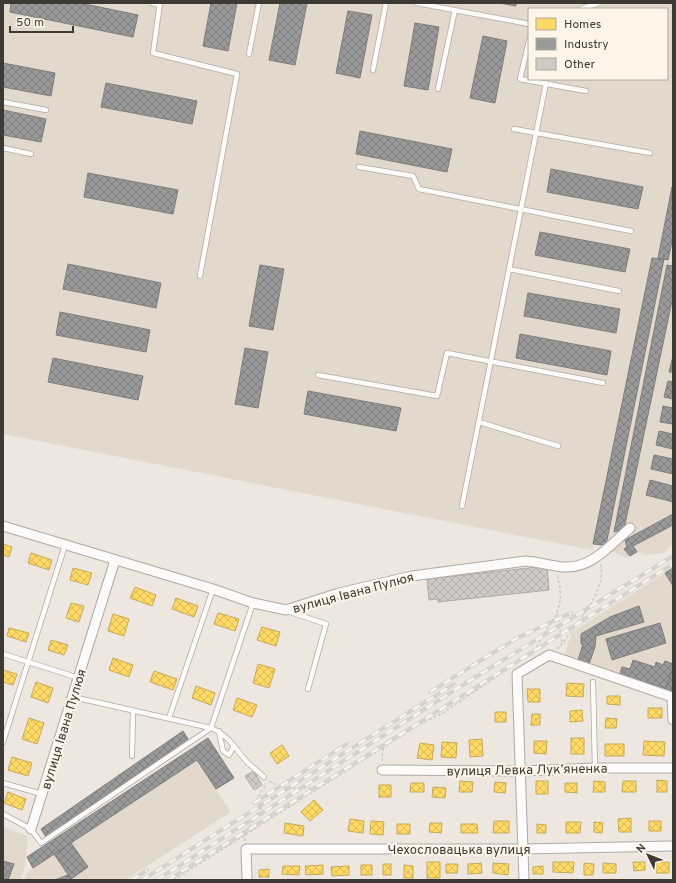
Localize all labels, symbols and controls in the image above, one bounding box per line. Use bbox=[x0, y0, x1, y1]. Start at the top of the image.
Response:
scale bar bbox=[10, 8, 73, 34]
legend bbox=[528, 8, 668, 80]
text: 50 m bbox=[16, 15, 44, 31]
text: Homes bbox=[564, 17, 601, 33]
text: Industry bbox=[564, 37, 609, 53]
text: Other bbox=[564, 57, 596, 73]
street label: вулиця Івана Пулюя bbox=[291, 570, 416, 618]
street label: вулиця Івана Пулюя bbox=[39, 667, 91, 792]
street label: вулиця Левка Лукʼяненка bbox=[446, 762, 608, 780]
north arrow bbox=[628, 835, 668, 875]
text: N bbox=[634, 841, 649, 857]
street label: Чехословацька вулиця bbox=[388, 843, 530, 859]

